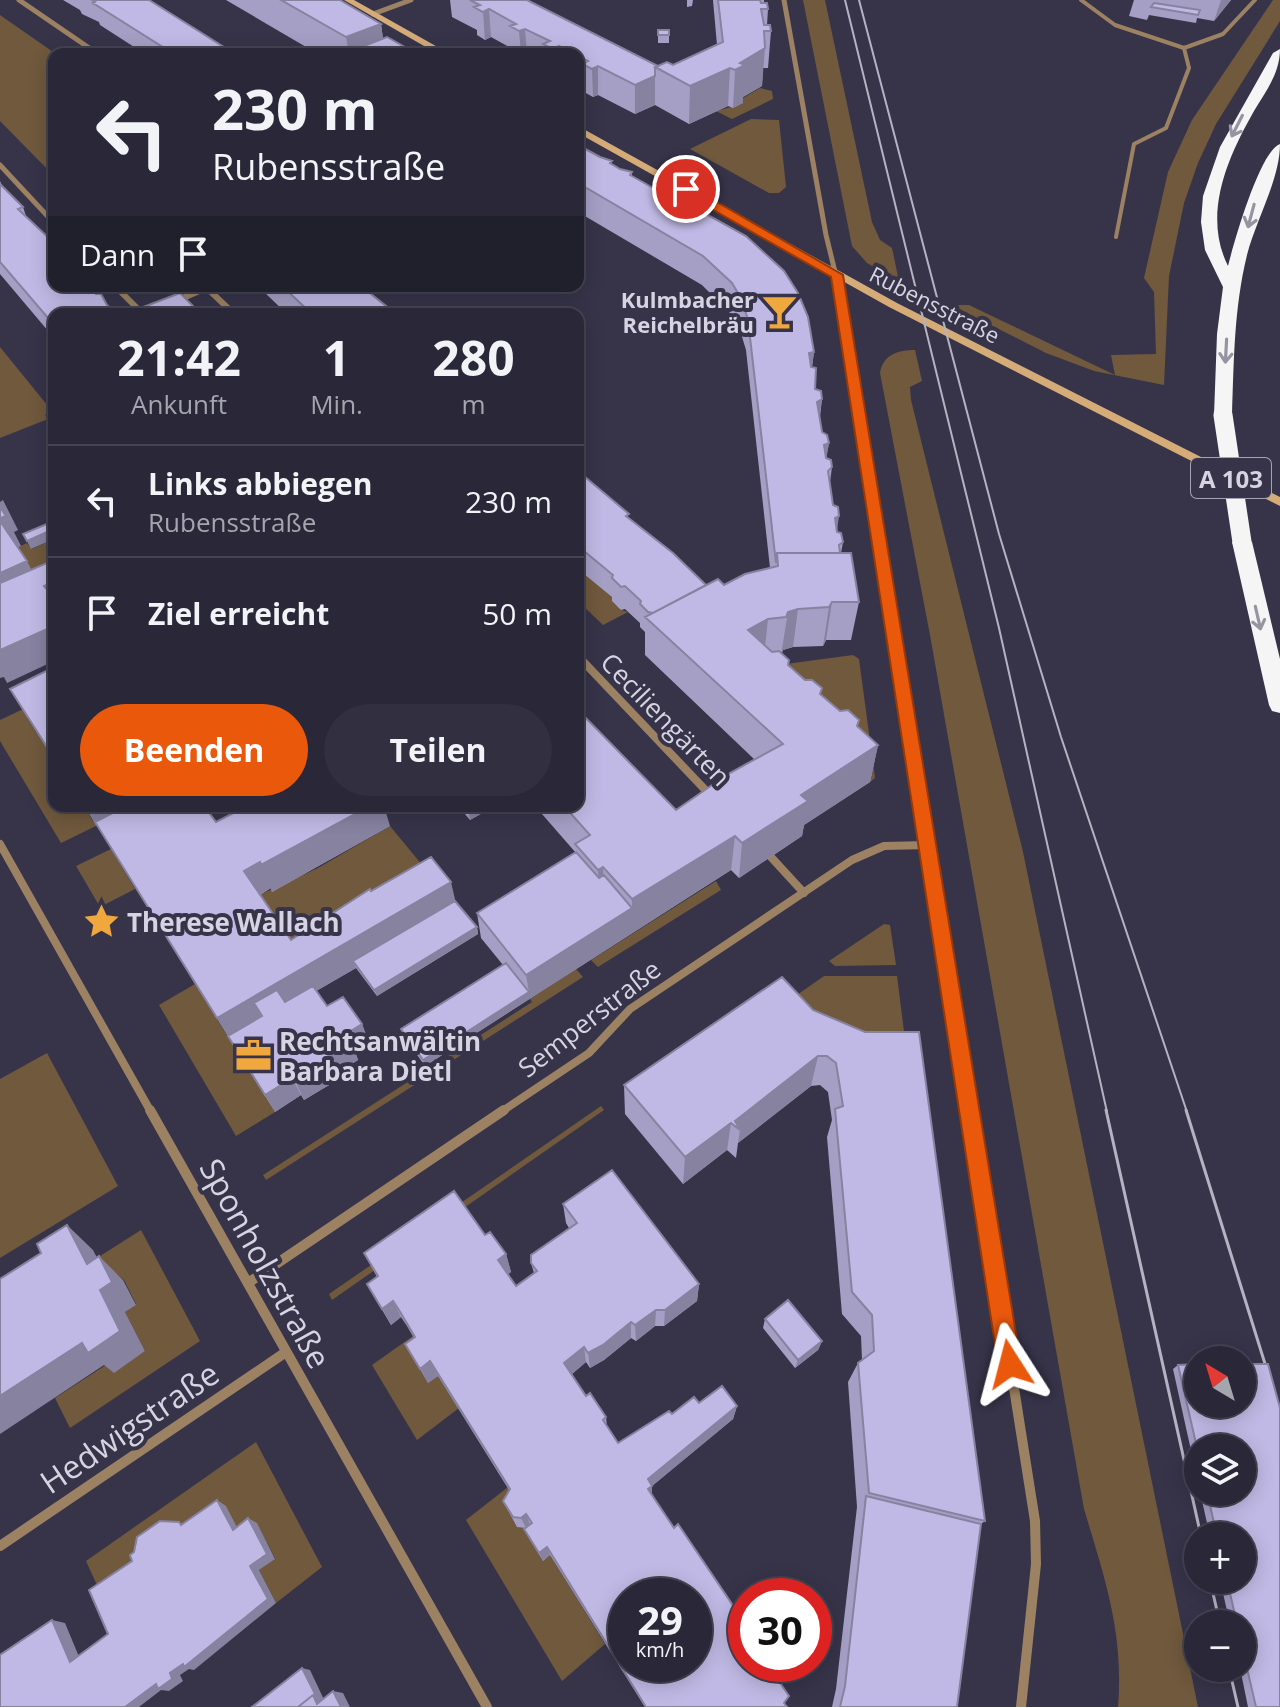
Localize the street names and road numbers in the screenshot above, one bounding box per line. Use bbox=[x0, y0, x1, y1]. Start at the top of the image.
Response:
street label: Rubensstraße bbox=[865, 258, 1005, 350]
road number: A 103 bbox=[1191, 458, 1271, 498]
street label: Ceciliengärten bbox=[593, 644, 739, 794]
street label: Semperstraße bbox=[510, 951, 668, 1085]
street label: Sponholzstraße bbox=[191, 1151, 341, 1375]
street label: Hedwigstraße bbox=[31, 1351, 227, 1503]

